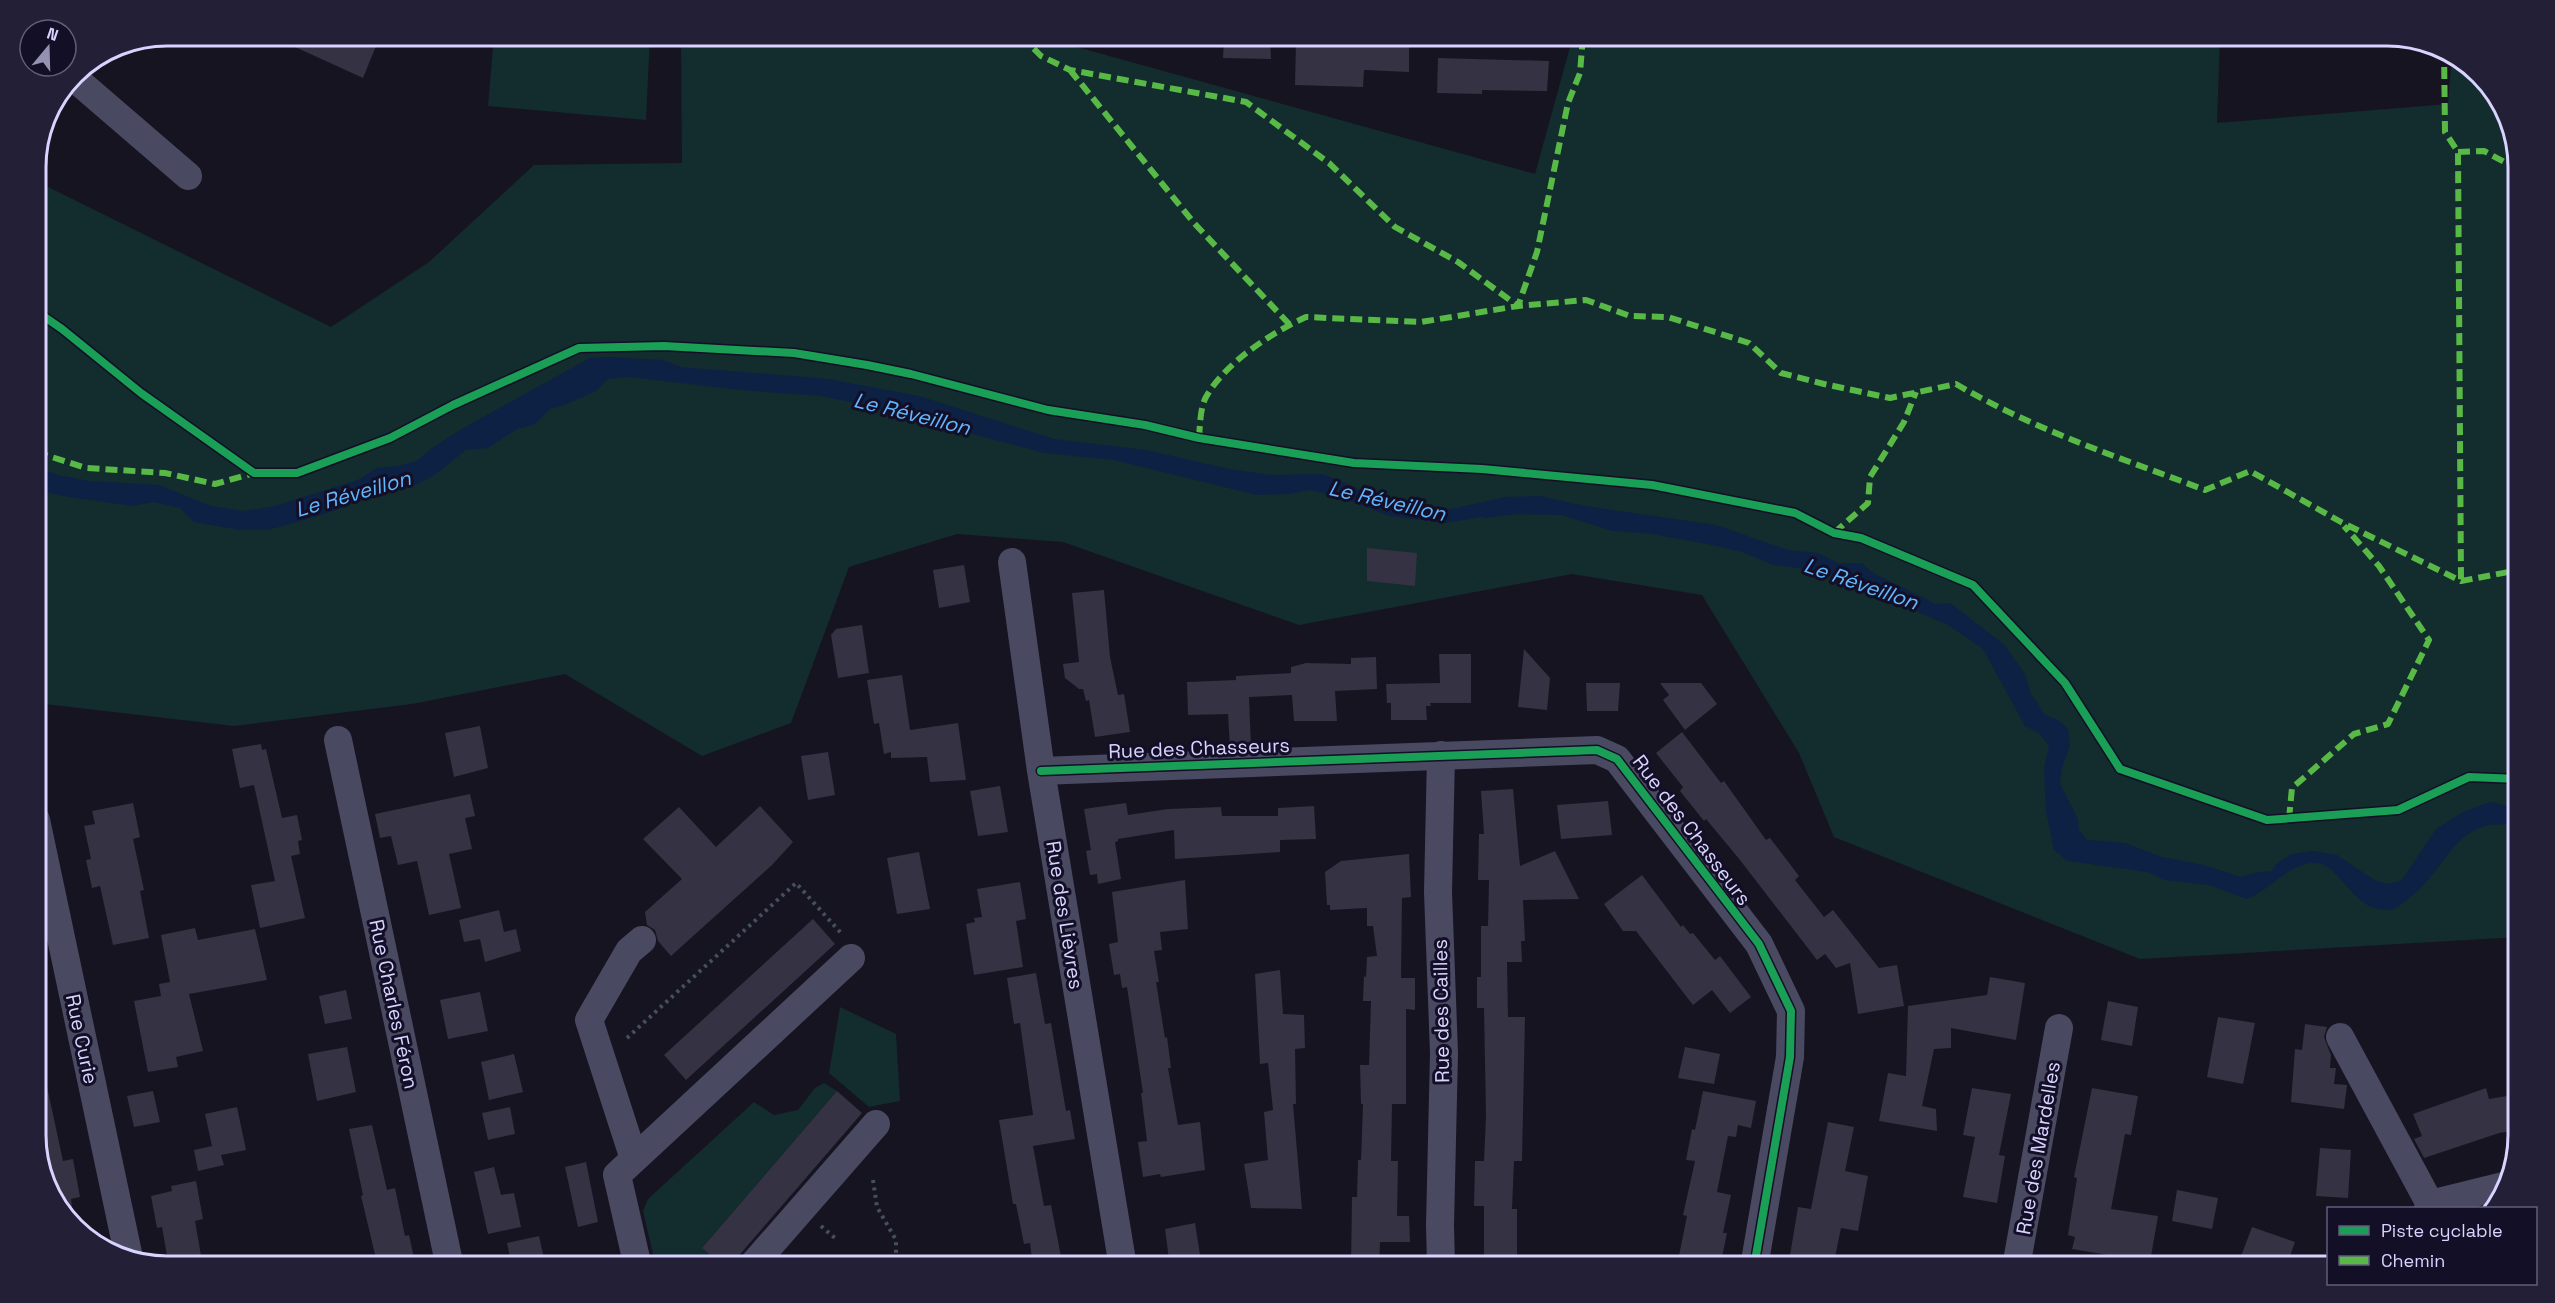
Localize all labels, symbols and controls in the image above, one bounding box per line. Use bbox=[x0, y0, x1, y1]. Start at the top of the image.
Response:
north arrow bbox=[18, 18, 78, 78]
text: N bbox=[44, 23, 61, 46]
water label: Le Réveillon bbox=[851, 386, 974, 441]
water label: Le Réveillon bbox=[292, 464, 415, 523]
water label: Le Réveillon bbox=[1326, 474, 1449, 527]
water label: Le Réveillon bbox=[1800, 551, 1923, 616]
street label: Rue des Chasseurs bbox=[1108, 732, 1290, 764]
street label: Rue des Chasseurs bbox=[1627, 750, 1757, 910]
street label: Rue des Lièvres bbox=[1040, 839, 1090, 991]
street label: Rue Charles Féron bbox=[363, 917, 425, 1091]
street label: Rue des Cailles bbox=[1427, 939, 1455, 1083]
street label: Rue Curie bbox=[60, 992, 104, 1086]
street label: Rue des Mardelles bbox=[2010, 1060, 2066, 1236]
legend bbox=[2327, 1207, 2537, 1285]
text: Piste cyclable bbox=[2381, 1219, 2503, 1242]
text: Chemin bbox=[2381, 1249, 2445, 1272]

